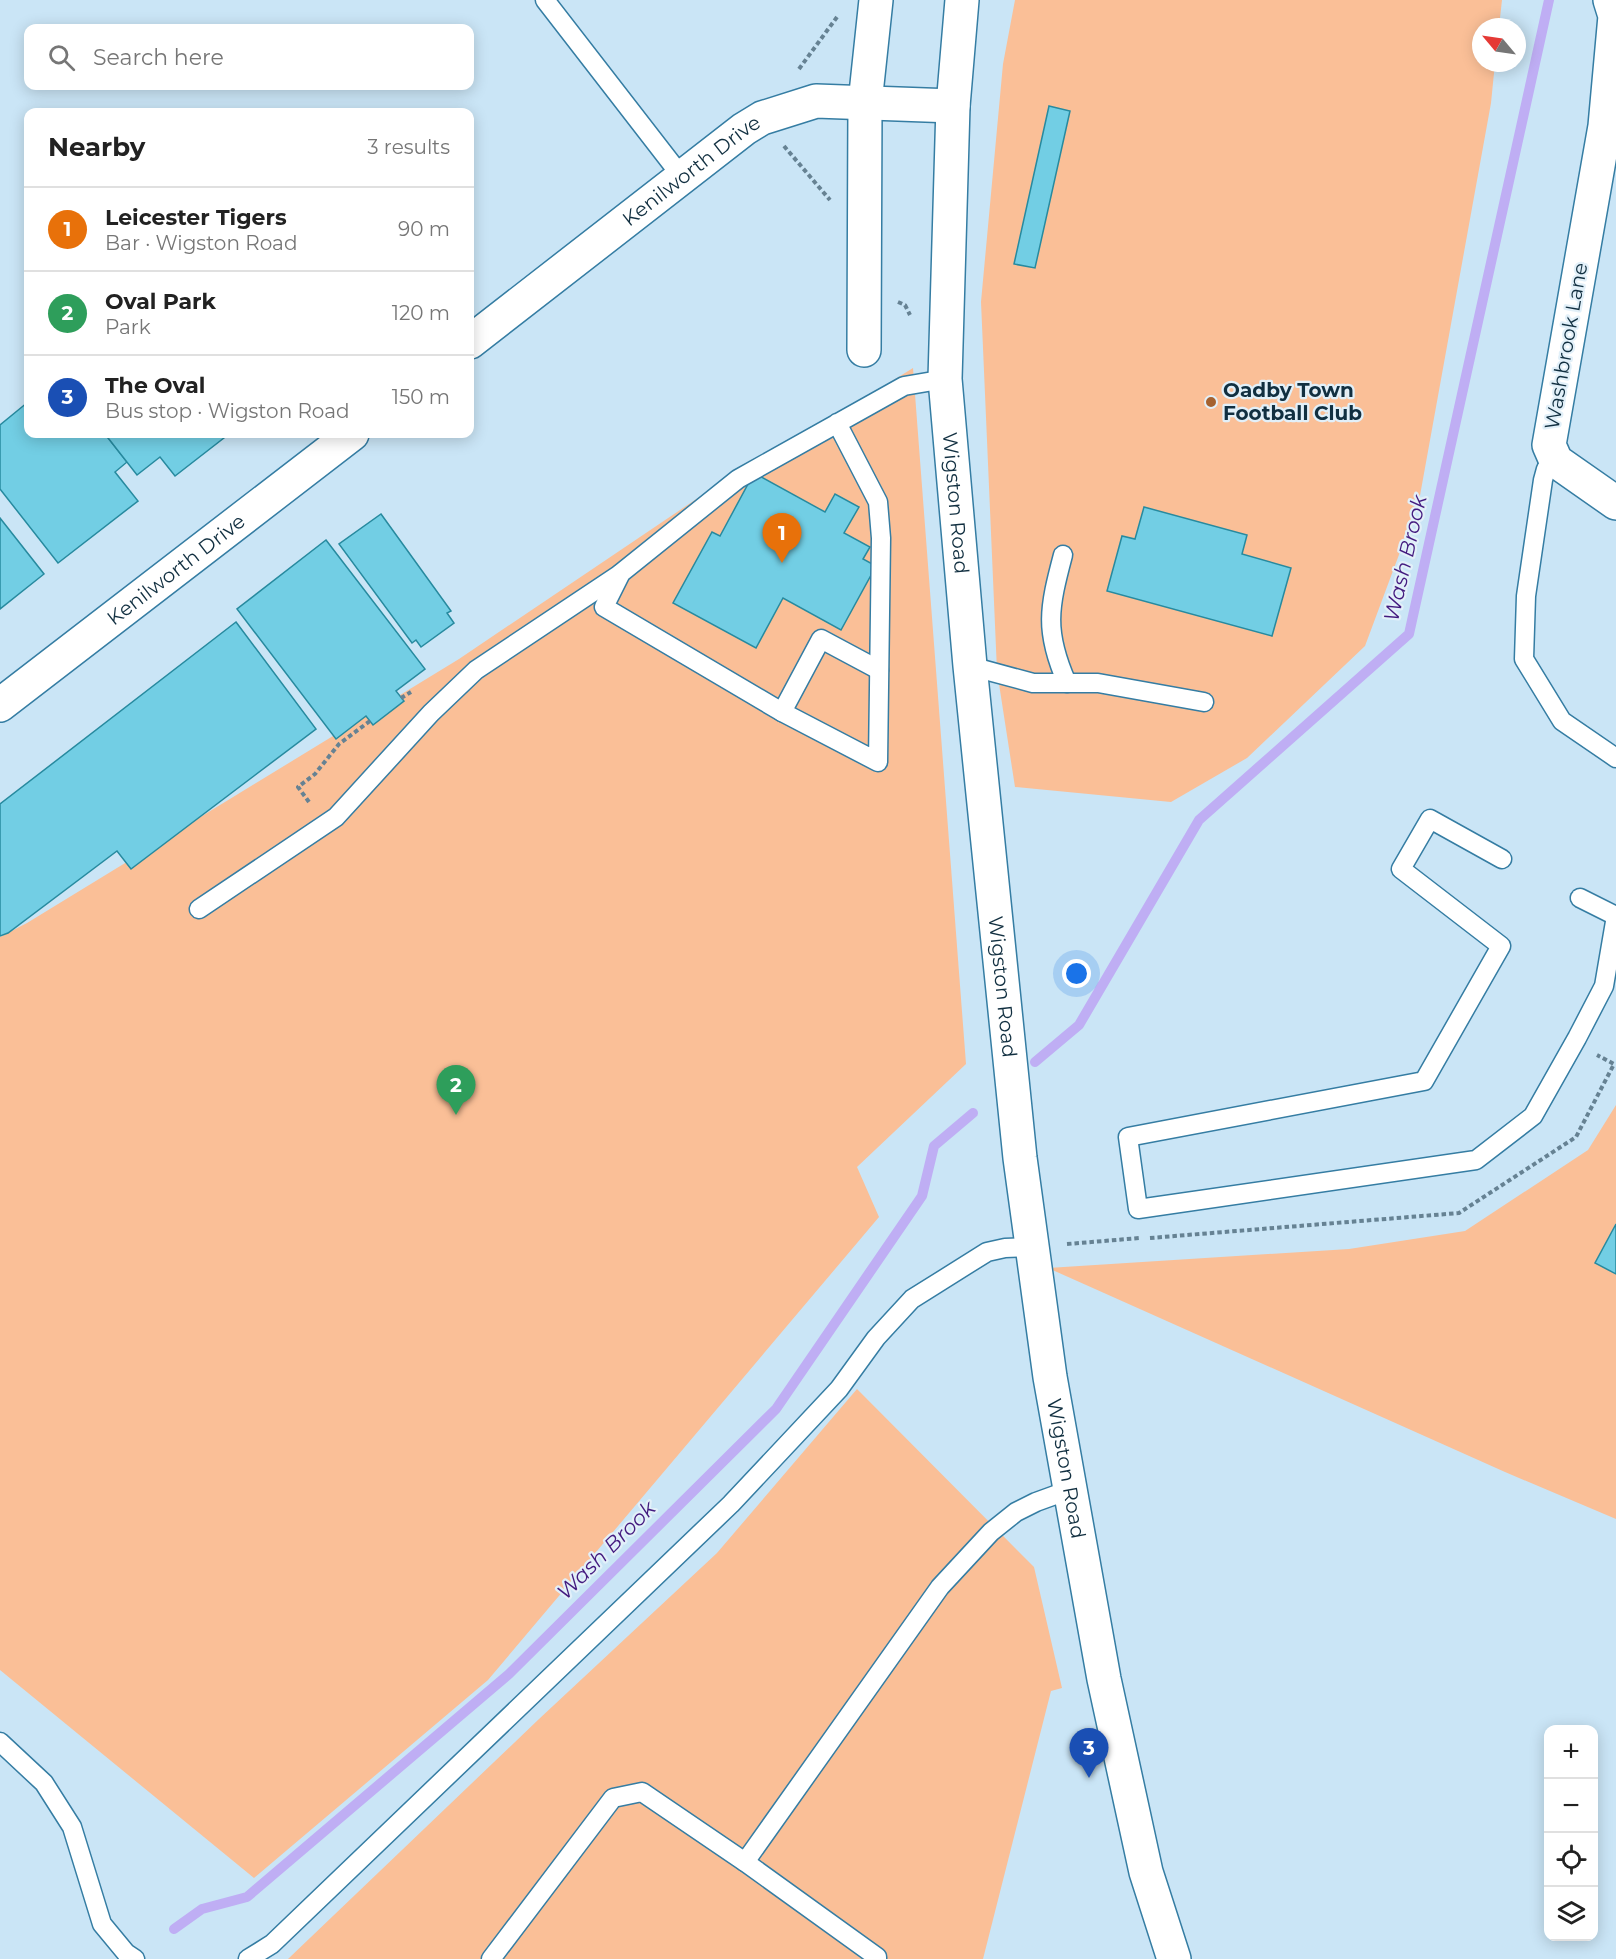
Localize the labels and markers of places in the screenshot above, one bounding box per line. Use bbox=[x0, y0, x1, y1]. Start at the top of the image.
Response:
place label: Oadby Town Football Club bbox=[1223, 378, 1362, 425]
marker: Oadby Town Football Club bbox=[1204, 395, 1218, 409]
pin: 1 bbox=[762, 514, 802, 563]
pin: 2 bbox=[436, 1066, 476, 1115]
pin: 3 bbox=[1070, 1728, 1108, 1778]

